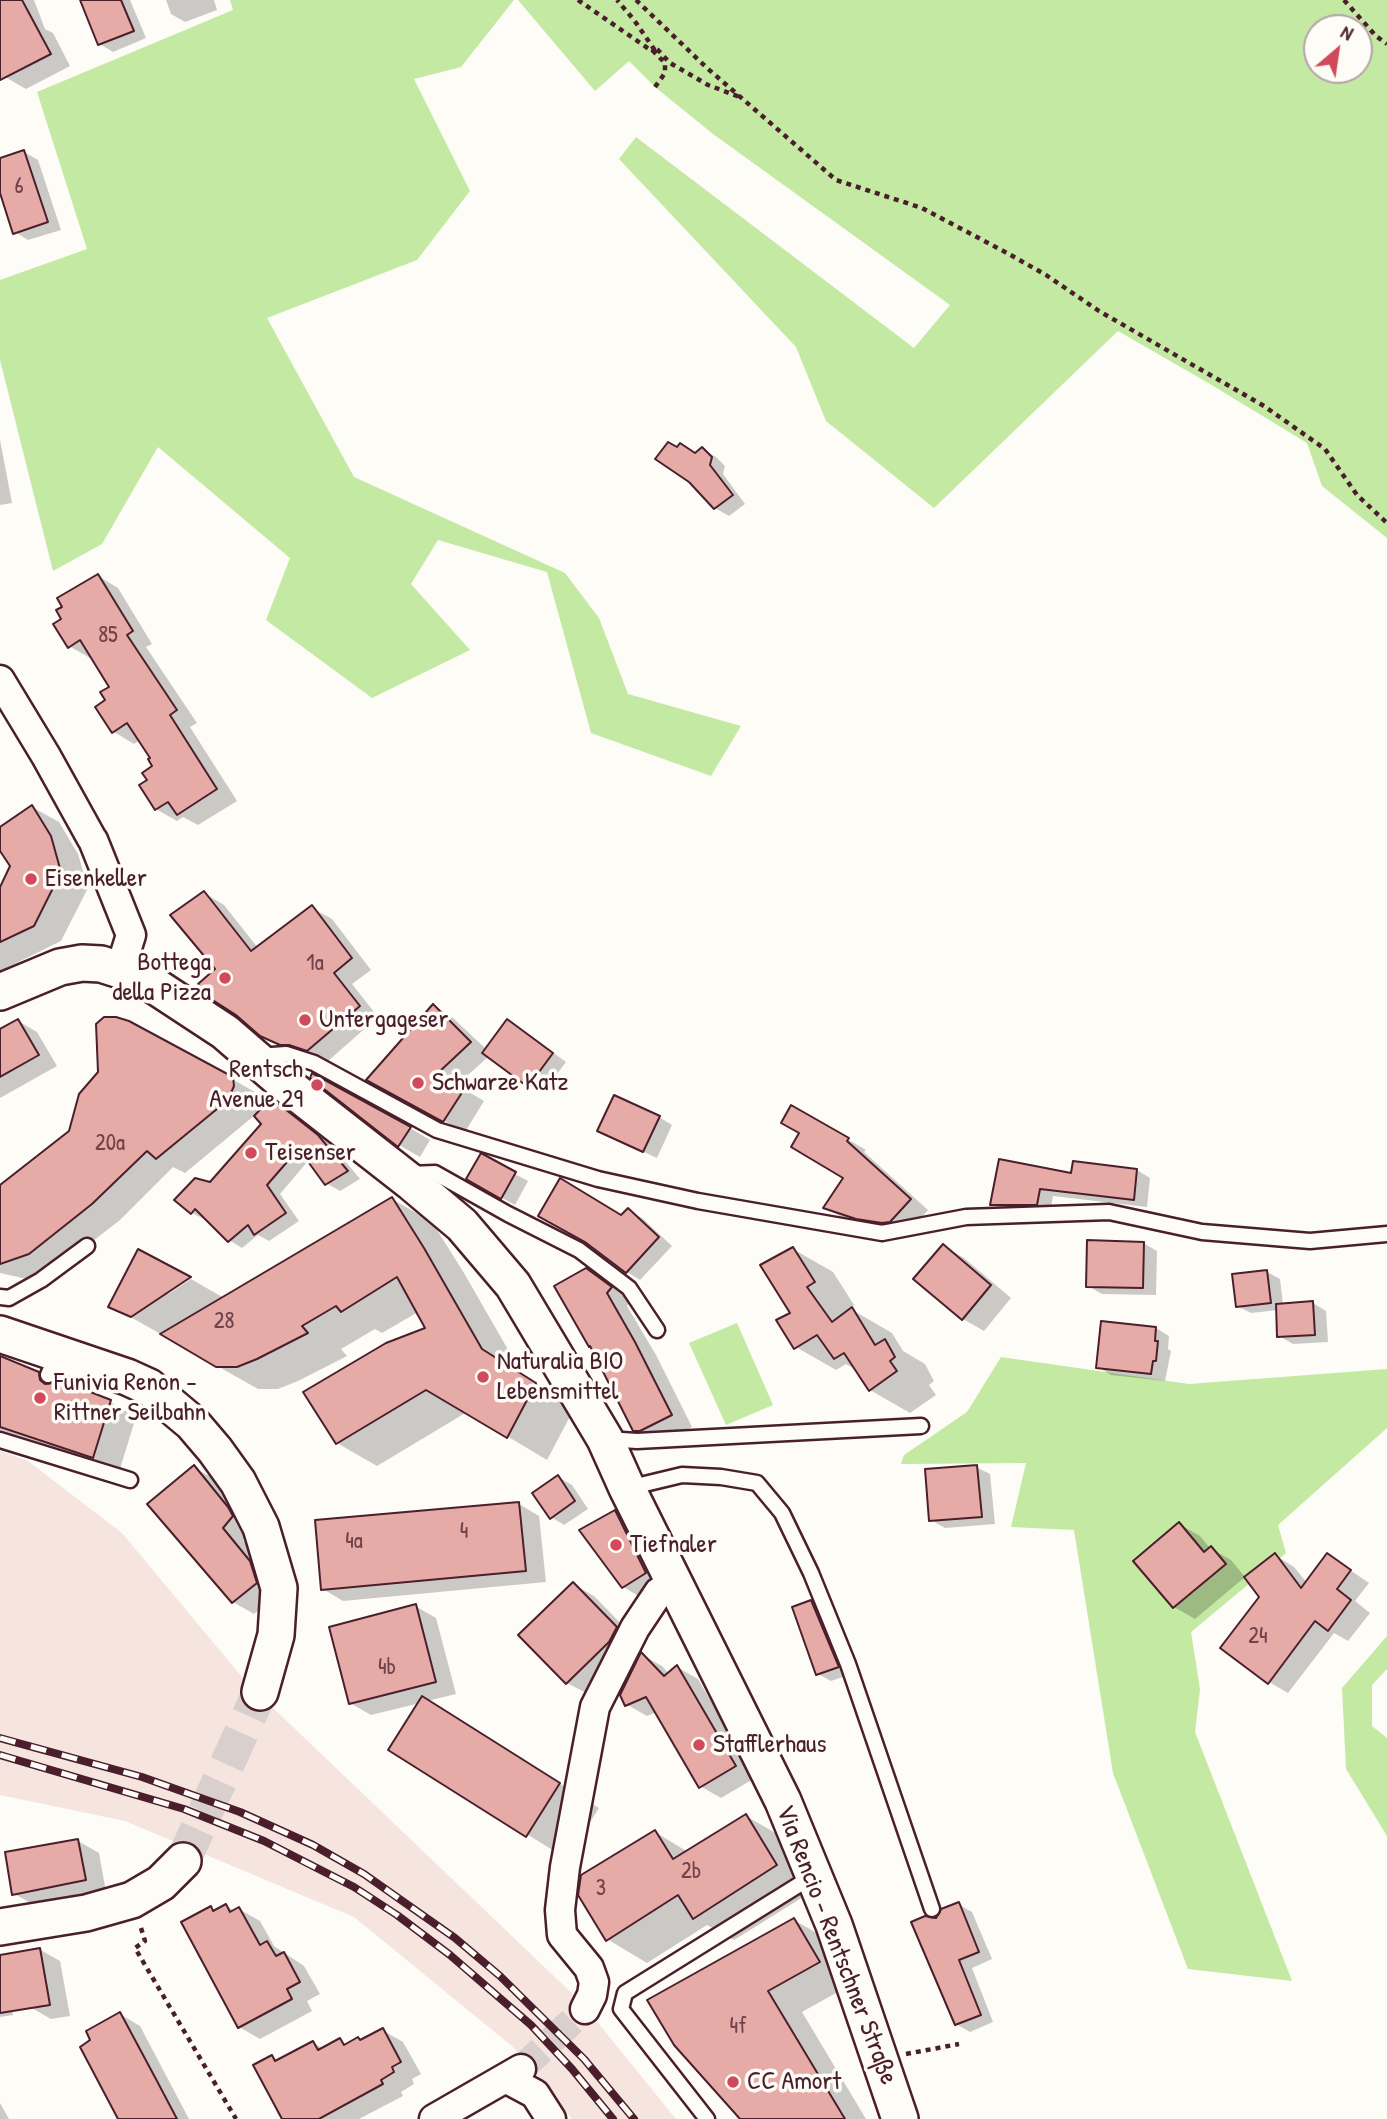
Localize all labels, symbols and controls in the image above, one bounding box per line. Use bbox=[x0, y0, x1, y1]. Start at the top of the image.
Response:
north arrow bbox=[1303, 14, 1373, 84]
text: N bbox=[1336, 19, 1358, 46]
house number: 6 bbox=[14, 173, 24, 201]
house number: 85 bbox=[98, 622, 118, 650]
place label: Eisenkeller bbox=[45, 863, 147, 895]
marker: Eisenkeller bbox=[23, 871, 39, 887]
place label: Bottega della Pizza bbox=[112, 947, 211, 1009]
house number: 1a bbox=[306, 950, 324, 978]
marker: Bottega della Pizza bbox=[217, 970, 233, 986]
place label: Untergageser bbox=[319, 1004, 448, 1036]
marker: Untergageser bbox=[297, 1012, 313, 1028]
place label: Rentsch Avenue 29 bbox=[209, 1054, 303, 1116]
place label: Schwarze Katz bbox=[432, 1067, 568, 1099]
marker: Schwarze Katz bbox=[410, 1075, 426, 1091]
marker: Rentsch Avenue 29 bbox=[309, 1077, 325, 1093]
house number: 20a bbox=[95, 1130, 125, 1158]
place label: Teisenser bbox=[265, 1137, 356, 1169]
marker: Teisenser bbox=[243, 1145, 259, 1161]
house number: 28 bbox=[214, 1308, 234, 1336]
place label: Naturalia BIO Lebensmittel bbox=[497, 1346, 623, 1408]
place label: Funivia Renon - Rittner Seilbahn bbox=[54, 1367, 206, 1428]
marker: Naturalia BIO Lebensmittel bbox=[475, 1369, 491, 1385]
marker: Funivia Renon - Rittner Seilbahn bbox=[32, 1390, 48, 1406]
house number: 4 bbox=[460, 1518, 468, 1546]
house number: 4a bbox=[345, 1528, 363, 1556]
place label: Tiefnaler bbox=[630, 1529, 717, 1561]
marker: Tiefnaler bbox=[608, 1537, 624, 1553]
house number: 24 bbox=[1248, 1623, 1268, 1651]
house number: 4b bbox=[378, 1654, 396, 1682]
place label: Stafflerhaus bbox=[713, 1729, 827, 1761]
marker: Stafflerhaus bbox=[691, 1737, 707, 1753]
street label: Via Rencio - Rentschner Straße bbox=[768, 1801, 904, 2089]
house number: 2b bbox=[681, 1858, 701, 1886]
house number: 3 bbox=[596, 1875, 606, 1903]
house number: 4f bbox=[730, 2013, 746, 2041]
place label: CC Amort bbox=[747, 2066, 841, 2098]
marker: CC Amort bbox=[725, 2074, 741, 2090]

